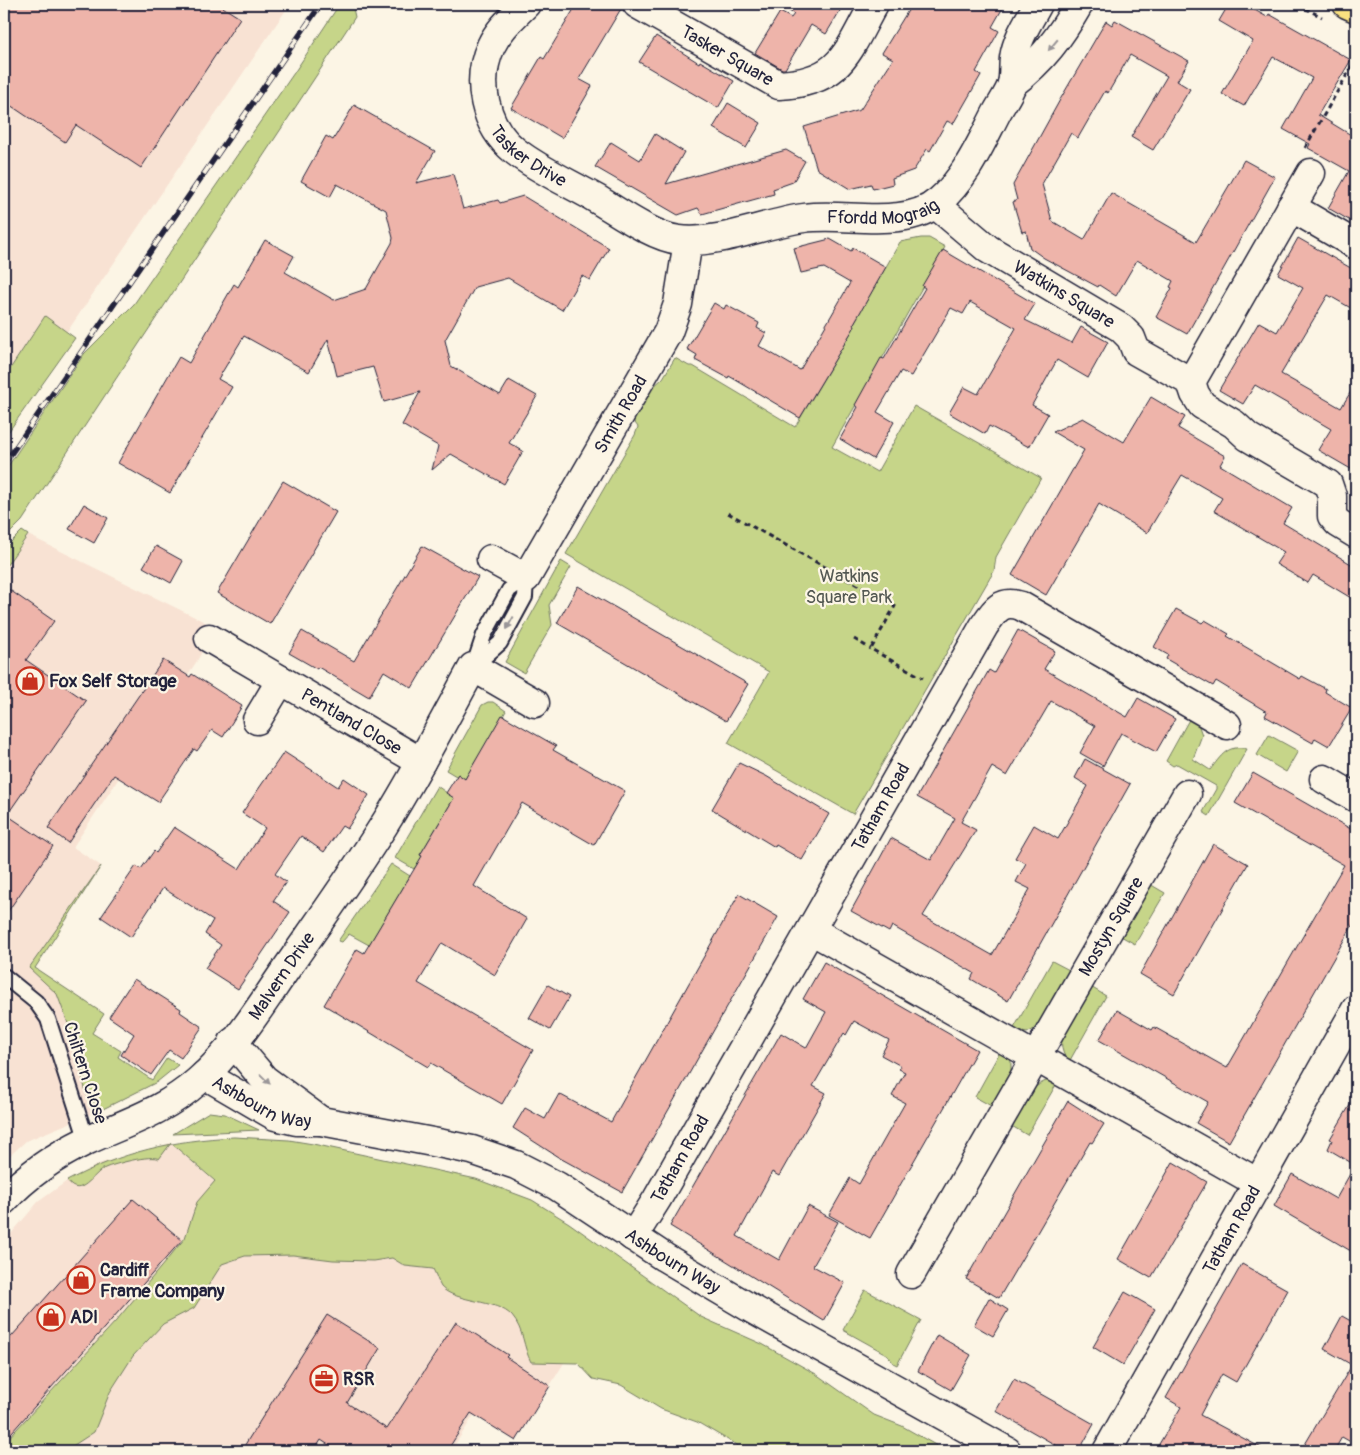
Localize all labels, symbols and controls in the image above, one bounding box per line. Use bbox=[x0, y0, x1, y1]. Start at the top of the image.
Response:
street label: Tasker Square bbox=[677, 20, 778, 91]
one-way arrow bbox=[1047, 38, 1059, 50]
street label: Tasker Drive bbox=[485, 121, 571, 192]
street label: Ffordd Mograig bbox=[827, 193, 943, 230]
street label: Watkins Square bbox=[1009, 255, 1119, 333]
street label: Smith Road bbox=[589, 371, 652, 457]
park label: Watkins Square Park bbox=[806, 565, 893, 609]
one-way arrow bbox=[506, 617, 515, 630]
shop icon: Fox Self Storage bbox=[15, 666, 45, 696]
place label: Fox Self Storage bbox=[49, 670, 177, 693]
street label: Pentland Close bbox=[297, 683, 406, 760]
street label: Tatham Road bbox=[846, 759, 915, 856]
street label: Mostyn Square bbox=[1073, 872, 1149, 980]
street label: Malvern Drive bbox=[243, 927, 320, 1024]
street label: Chiltern Close bbox=[58, 1019, 112, 1127]
street label: Ashbourn Way bbox=[208, 1070, 311, 1133]
one-way arrow bbox=[259, 1073, 271, 1085]
street label: Tatham Road bbox=[646, 1111, 714, 1207]
street label: Tatham Road bbox=[1198, 1181, 1266, 1278]
street label: Ashbourn Way bbox=[621, 1223, 725, 1299]
place label: Cardiff Frame Company bbox=[100, 1259, 225, 1303]
shop icon: Cardiff Frame Company bbox=[66, 1265, 96, 1295]
shop icon: ADI bbox=[36, 1302, 66, 1332]
place label: ADI bbox=[70, 1306, 98, 1329]
office icon: RSR bbox=[309, 1364, 339, 1394]
place label: RSR bbox=[343, 1368, 375, 1391]

